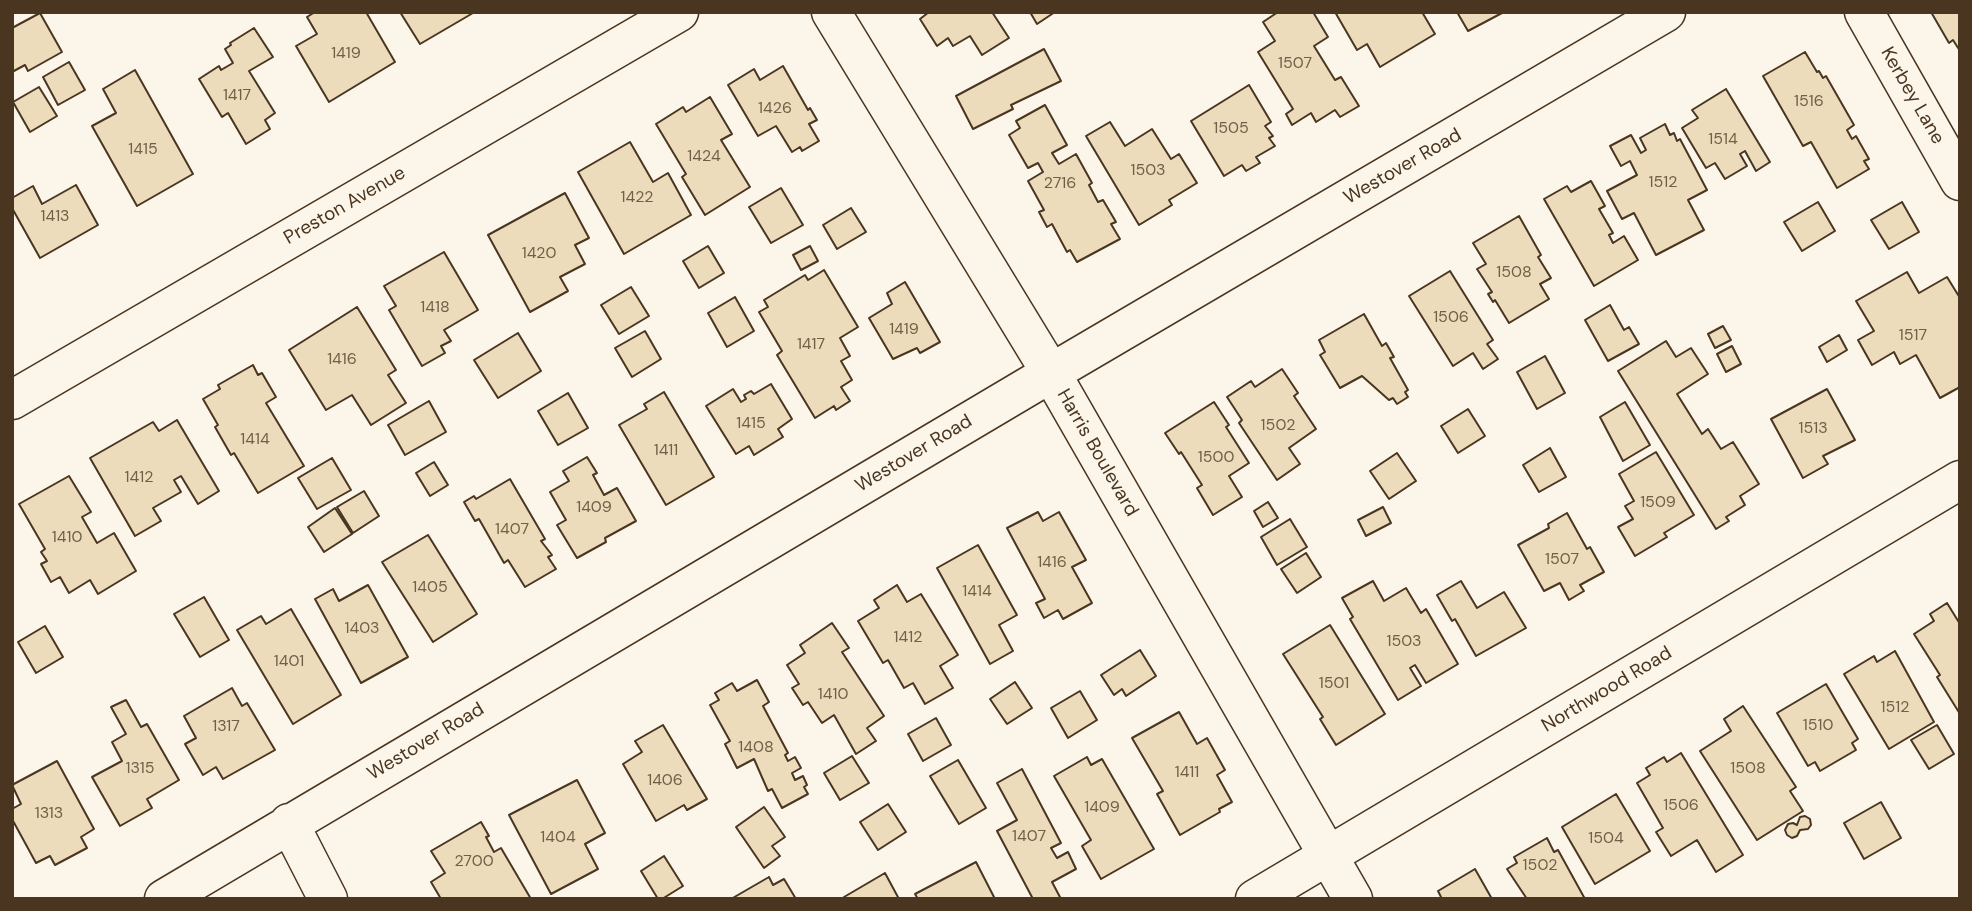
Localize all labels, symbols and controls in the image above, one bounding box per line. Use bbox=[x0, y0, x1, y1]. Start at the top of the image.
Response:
street label: Kerbey Lane bbox=[1875, 43, 1949, 149]
house number: 1419 bbox=[331, 44, 361, 64]
house number: 1507 bbox=[1278, 54, 1312, 74]
house number: 1417 bbox=[223, 86, 251, 106]
house number: 1516 bbox=[1794, 92, 1824, 112]
house number: 1426 bbox=[758, 99, 792, 119]
house number: 1505 bbox=[1213, 119, 1249, 139]
street label: Westover Road bbox=[1340, 124, 1466, 210]
house number: 1514 bbox=[1708, 130, 1738, 150]
house number: 1415 bbox=[128, 140, 158, 160]
house number: 1424 bbox=[687, 147, 721, 167]
house number: 1503 bbox=[1130, 161, 1166, 181]
street label: Preston Avenue bbox=[280, 162, 410, 250]
house number: 1512 bbox=[1649, 173, 1677, 193]
house number: 2716 bbox=[1044, 174, 1076, 194]
house number: 1422 bbox=[620, 188, 654, 208]
house number: 1413 bbox=[40, 207, 70, 227]
house number: 1420 bbox=[522, 244, 556, 264]
house number: 1508 bbox=[1496, 263, 1532, 283]
house number: 1418 bbox=[420, 298, 450, 318]
house number: 1506 bbox=[1433, 308, 1469, 328]
house number: 1419 bbox=[889, 320, 919, 340]
house number: 1517 bbox=[1899, 326, 1927, 346]
house number: 1417 bbox=[797, 335, 825, 355]
house number: 1416 bbox=[327, 350, 357, 370]
street label: Harris Boulevard bbox=[1051, 385, 1143, 521]
street label: Westover Road bbox=[852, 410, 976, 498]
house number: 1415 bbox=[736, 414, 766, 434]
house number: 1502 bbox=[1261, 416, 1295, 436]
house number: 1513 bbox=[1798, 419, 1828, 439]
house number: 1414 bbox=[240, 430, 270, 450]
house number: 1411 bbox=[654, 441, 678, 461]
house number: 1500 bbox=[1198, 448, 1234, 468]
house number: 1412 bbox=[125, 468, 153, 488]
house number: 1509 bbox=[1640, 493, 1676, 513]
house number: 1409 bbox=[576, 498, 612, 518]
house number: 1407 bbox=[495, 520, 529, 540]
house number: 1410 bbox=[52, 528, 82, 548]
house number: 1507 bbox=[1545, 550, 1579, 570]
house number: 1416 bbox=[1037, 553, 1067, 573]
house number: 1405 bbox=[412, 578, 448, 598]
house number: 1414 bbox=[962, 582, 992, 602]
house number: 1403 bbox=[344, 619, 380, 639]
house number: 1412 bbox=[894, 628, 922, 648]
house number: 1503 bbox=[1386, 632, 1422, 652]
street label: Northwood Road bbox=[1538, 642, 1676, 738]
house number: 1401 bbox=[274, 652, 304, 672]
house number: 1501 bbox=[1319, 674, 1349, 694]
house number: 1410 bbox=[818, 685, 848, 705]
street label: Westover Road bbox=[364, 698, 488, 786]
house number: 1512 bbox=[1881, 698, 1909, 718]
house number: 1510 bbox=[1803, 716, 1833, 736]
house number: 1317 bbox=[212, 717, 240, 737]
house number: 1408 bbox=[738, 738, 774, 758]
house number: 1315 bbox=[126, 759, 154, 779]
house number: 1508 bbox=[1730, 759, 1766, 779]
house number: 1411 bbox=[1175, 763, 1199, 783]
house number: 1406 bbox=[647, 771, 683, 791]
house number: 1506 bbox=[1663, 796, 1699, 816]
house number: 1409 bbox=[1084, 798, 1120, 818]
house number: 1313 bbox=[35, 804, 63, 824]
house number: 1407 bbox=[1012, 827, 1046, 847]
house number: 1404 bbox=[540, 828, 576, 848]
house number: 1504 bbox=[1588, 829, 1624, 849]
house number: 2700 bbox=[454, 852, 494, 872]
house number: 1502 bbox=[1523, 856, 1557, 876]

